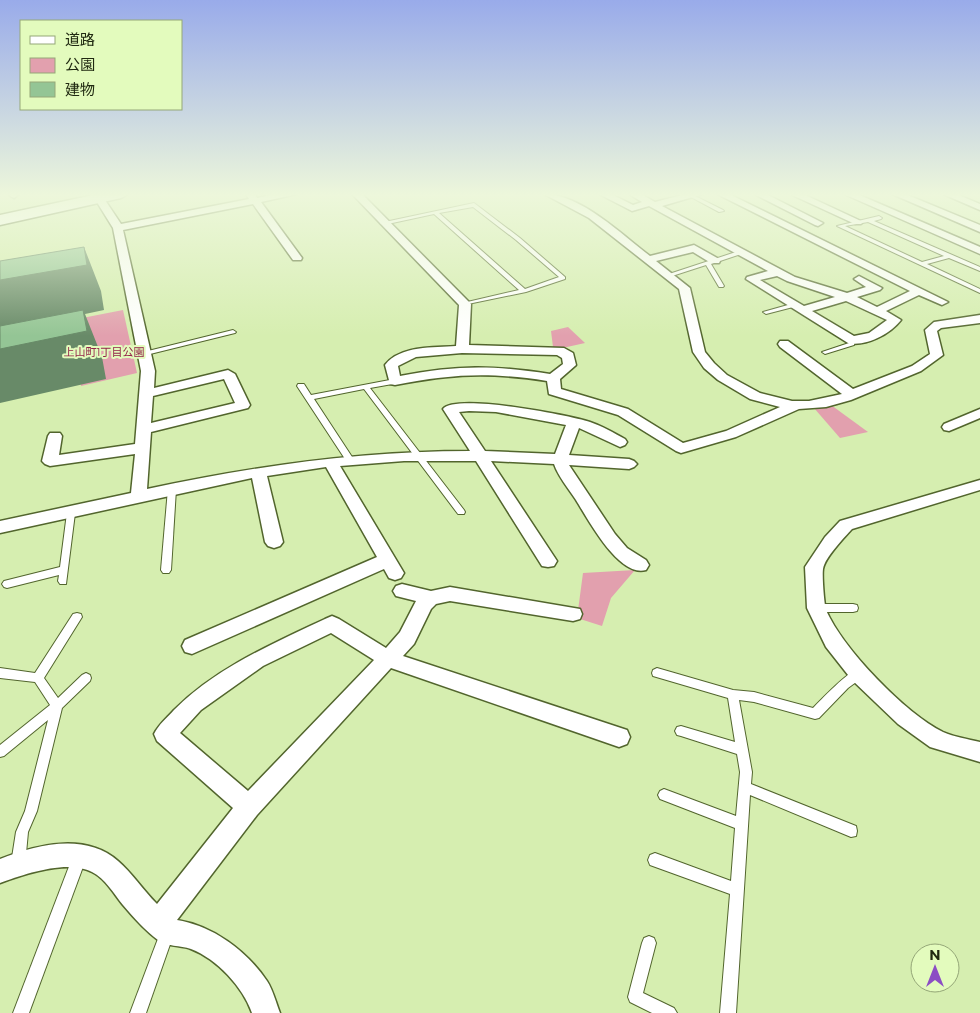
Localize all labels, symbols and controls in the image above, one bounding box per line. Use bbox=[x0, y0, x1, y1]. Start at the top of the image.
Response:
legend bbox=[20, 20, 182, 110]
text: 道路 bbox=[65, 30, 95, 49]
text: 公園 bbox=[65, 55, 95, 74]
text: 建物 bbox=[65, 80, 95, 99]
park label: 上山町1丁目公園 bbox=[64, 345, 144, 359]
north arrow bbox=[910, 943, 960, 993]
text: N bbox=[929, 946, 941, 964]

